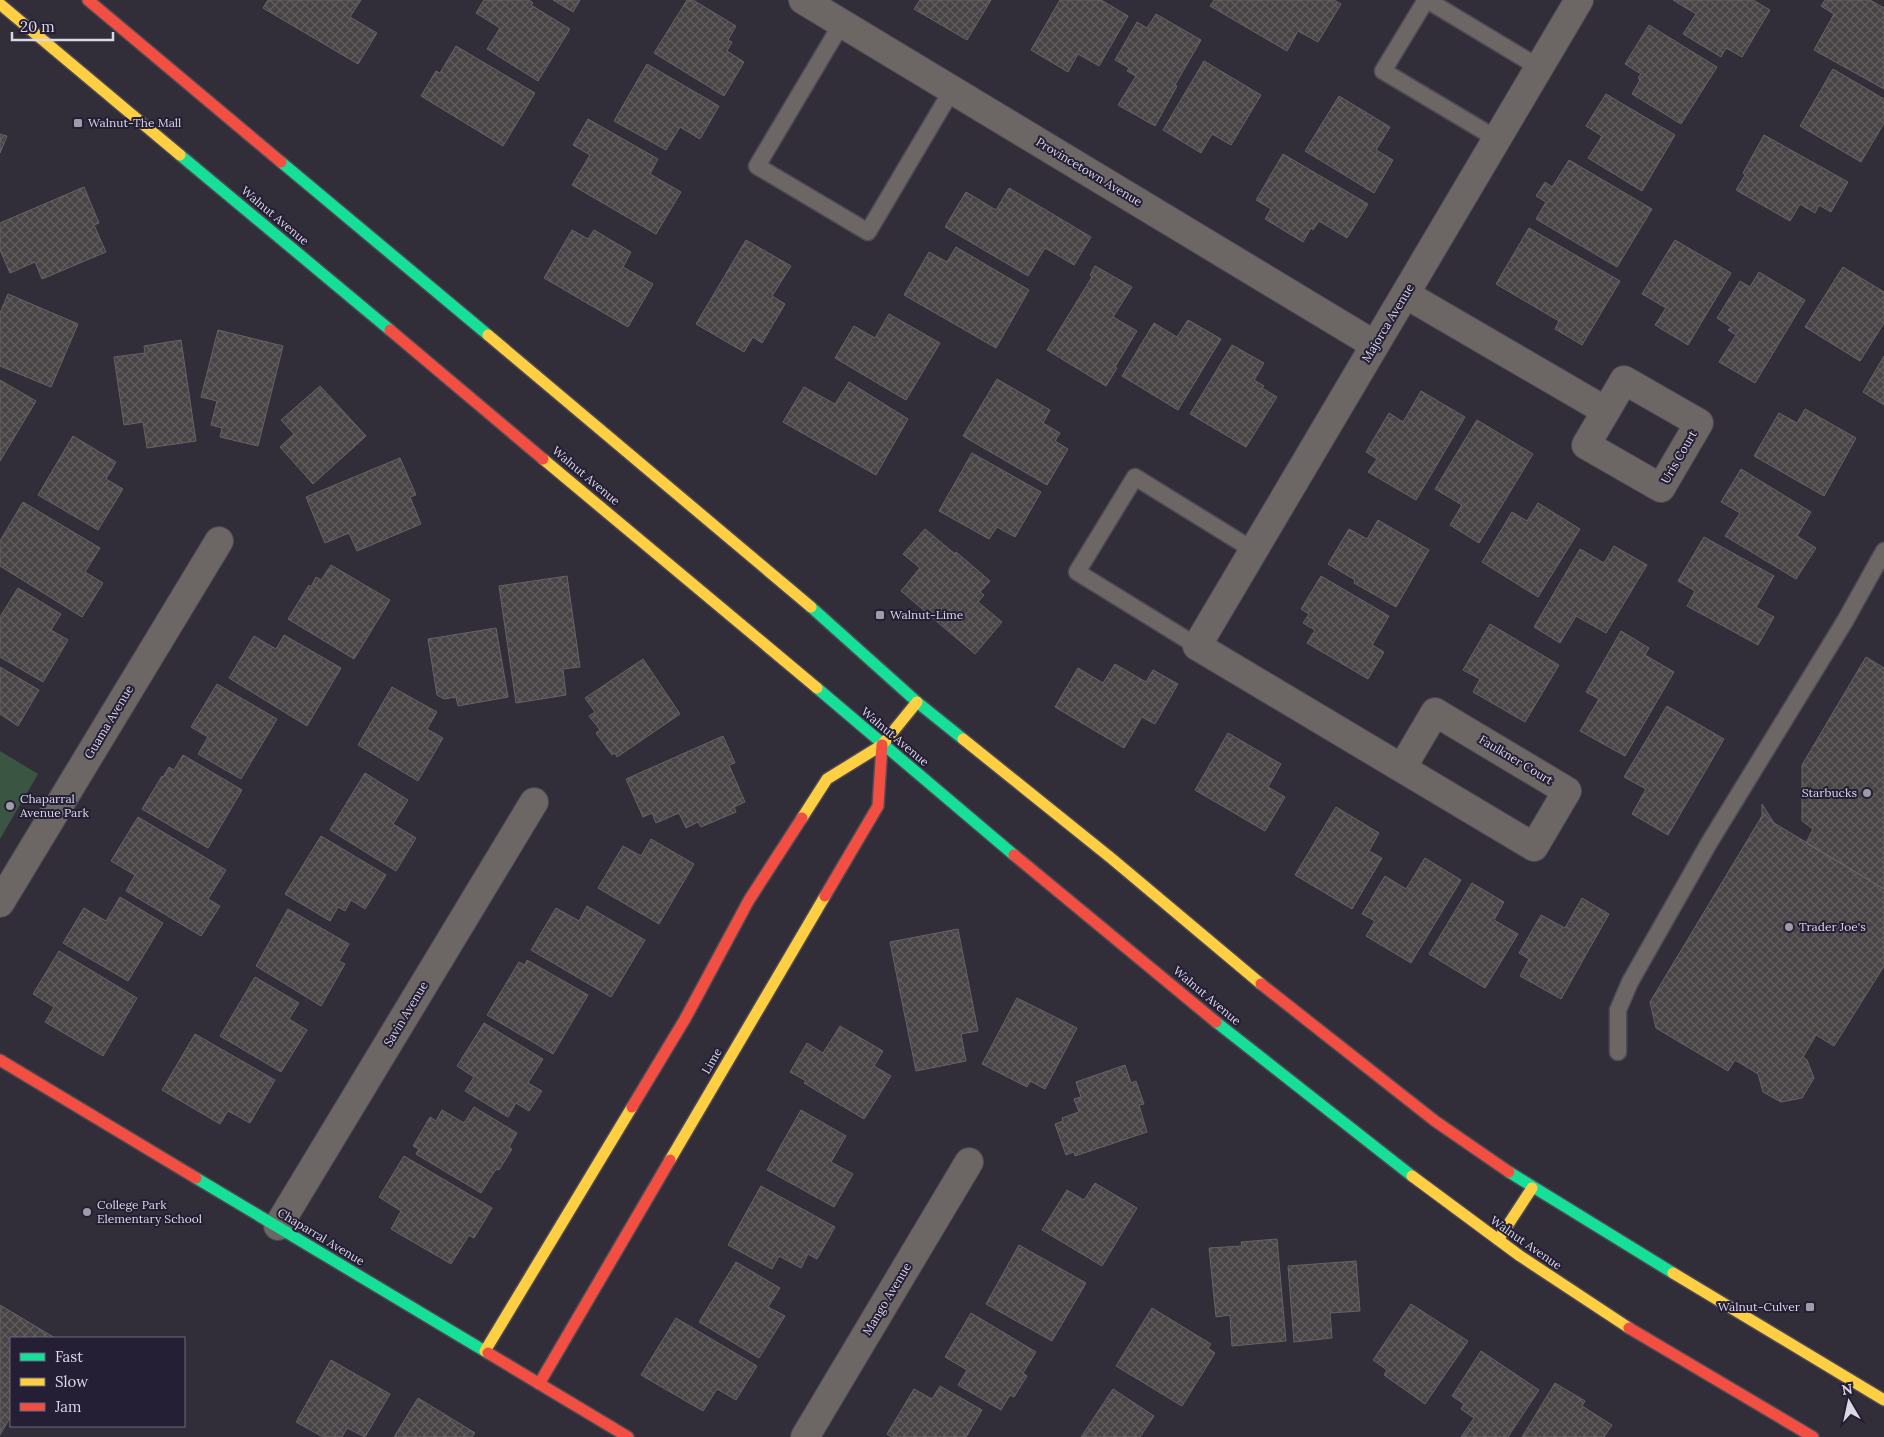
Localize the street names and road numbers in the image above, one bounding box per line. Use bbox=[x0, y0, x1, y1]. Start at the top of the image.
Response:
street label: Provincetown Avenue bbox=[1033, 134, 1145, 209]
street label: Walnut Avenue bbox=[238, 183, 313, 249]
street label: Majorca Avenue bbox=[1358, 280, 1417, 365]
street label: Uris Court bbox=[1657, 427, 1700, 486]
street label: Walnut Avenue bbox=[549, 443, 624, 509]
street label: Guama Avenue bbox=[81, 682, 137, 761]
street label: Walnut Avenue bbox=[858, 704, 933, 770]
street label: Faulkner Court bbox=[1477, 732, 1556, 788]
street label: Walnut Avenue bbox=[1170, 963, 1245, 1029]
street label: Savin Avenue bbox=[380, 978, 431, 1049]
street label: Lime bbox=[698, 1045, 725, 1076]
street label: Chaparral Avenue bbox=[275, 1205, 368, 1269]
street label: Walnut Avenue bbox=[1488, 1212, 1565, 1273]
street label: Mango Avenue bbox=[859, 1259, 914, 1338]

